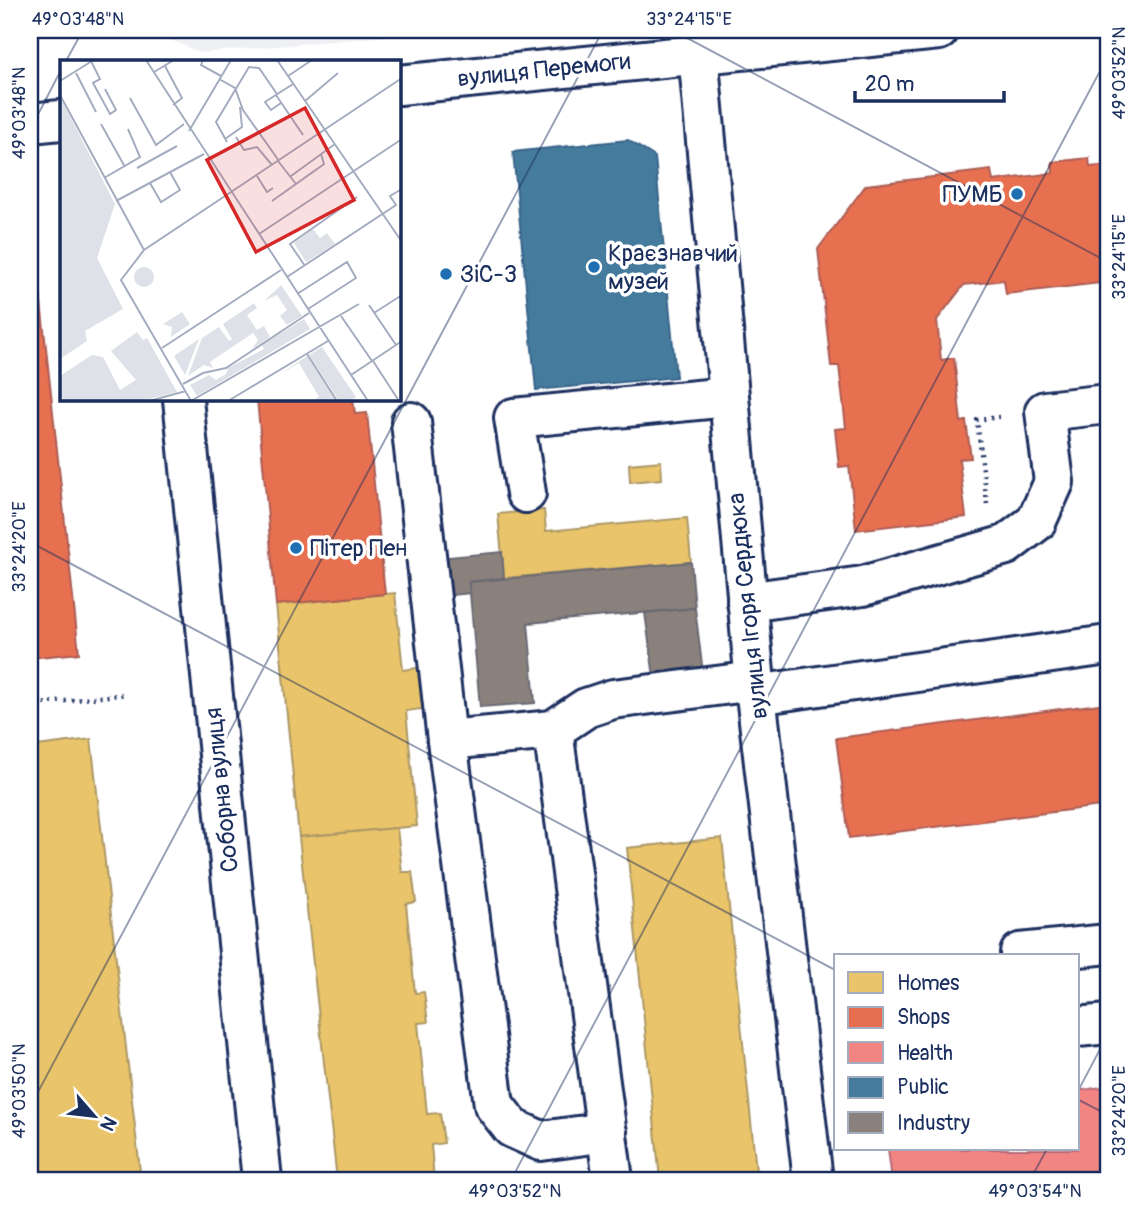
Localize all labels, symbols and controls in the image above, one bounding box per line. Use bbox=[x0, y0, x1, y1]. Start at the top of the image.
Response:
text: 49°03'48"N bbox=[32, 8, 124, 31]
text: 33°24'15"E bbox=[646, 8, 732, 31]
text: 49°03'52"N bbox=[1108, 27, 1131, 119]
street label: вулиця Перемоги bbox=[456, 46, 632, 94]
inset map bbox=[60, 60, 401, 401]
scale bar bbox=[855, 60, 1003, 104]
text: 49°03'48"N bbox=[8, 67, 31, 159]
text: 20 m bbox=[865, 71, 914, 98]
place label: ПУМБ bbox=[943, 180, 1003, 209]
marker: ПУМБ bbox=[1009, 186, 1025, 202]
text: 33°24'15"E bbox=[1108, 214, 1131, 300]
place label: Краєзнавчий музей bbox=[608, 239, 738, 296]
marker: Краєзнавчий музей bbox=[586, 259, 602, 275]
place label: ЗіС-3 bbox=[460, 260, 517, 289]
marker: ЗіС-3 bbox=[438, 266, 454, 282]
street label: вулиця Ігоря Сердюка bbox=[722, 492, 774, 720]
text: 33°24'20"E bbox=[8, 501, 31, 593]
place label: Пітер Пен bbox=[310, 534, 407, 563]
marker: Пітер Пен bbox=[288, 540, 304, 556]
street label: Соборна вулиця bbox=[199, 706, 245, 874]
legend bbox=[834, 954, 1078, 1150]
text: Homes bbox=[897, 970, 960, 997]
text: Shops bbox=[897, 1004, 950, 1031]
text: Health bbox=[897, 1040, 953, 1067]
text: 49°03'50"N bbox=[8, 1043, 31, 1139]
text: 33°24'20"E bbox=[1108, 1065, 1131, 1157]
text: Public bbox=[897, 1074, 949, 1101]
north arrow bbox=[60, 1080, 130, 1150]
text: Industry bbox=[897, 1110, 970, 1137]
text: N bbox=[94, 1112, 122, 1135]
text: 49°03'52"N bbox=[469, 1180, 561, 1203]
text: 49°03'54"N bbox=[988, 1180, 1082, 1203]

